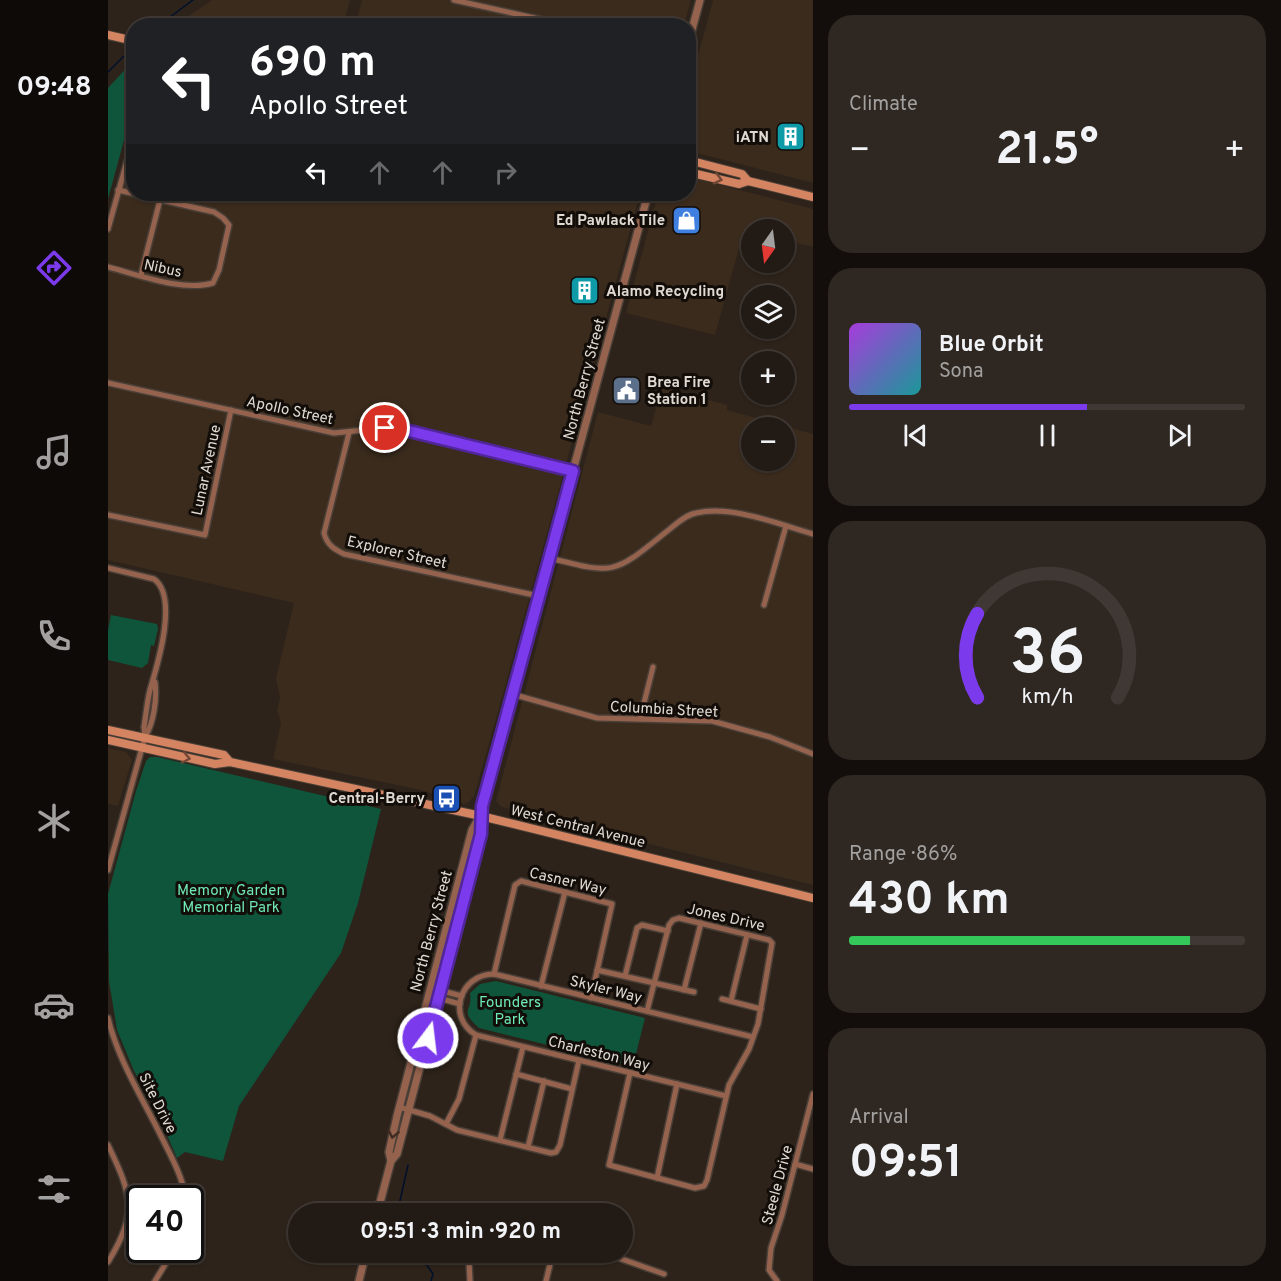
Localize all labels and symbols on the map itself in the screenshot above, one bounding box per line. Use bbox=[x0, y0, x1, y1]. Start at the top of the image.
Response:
building icon: iATN bbox=[774, 121, 806, 153]
place label: iATN bbox=[736, 129, 769, 148]
one-way arrow bbox=[713, 172, 723, 185]
shop icon: Ed Pawlack Tile bbox=[670, 204, 702, 236]
place label: Ed Pawlack Tile bbox=[556, 212, 665, 231]
north arrow bbox=[741, 219, 795, 273]
street label: Nibus bbox=[142, 256, 183, 283]
building icon: Alamo Recycling bbox=[569, 275, 601, 307]
place label: Alamo Recycling bbox=[606, 283, 724, 302]
street label: North Berry Street bbox=[560, 317, 611, 442]
place label: Brea Fire Station 1 bbox=[647, 374, 711, 410]
public building icon: Brea Fire Station 1 bbox=[610, 375, 642, 407]
street label: Apollo Street bbox=[245, 393, 335, 430]
pin bbox=[359, 402, 410, 453]
street label: Lunar Avenue bbox=[189, 423, 226, 518]
street label: Explorer Street bbox=[345, 533, 448, 574]
street label: Columbia Street bbox=[609, 698, 718, 723]
one-way arrow bbox=[181, 751, 191, 764]
bus stop icon: Central-Berry bbox=[430, 782, 462, 814]
place label: Central-Berry bbox=[328, 790, 425, 809]
street label: West Central Avenue bbox=[508, 802, 647, 853]
street label: Casner Way bbox=[527, 864, 608, 901]
street label: North Berry Street bbox=[407, 869, 458, 994]
park label: Memory Garden Memorial Park bbox=[177, 882, 285, 918]
street label: Jones Drive bbox=[685, 900, 766, 937]
street label: Skyler Way bbox=[567, 972, 644, 1009]
park label: Founders Park bbox=[479, 994, 541, 1030]
position arrow bbox=[396, 1006, 460, 1070]
street label: Charleston Way bbox=[546, 1033, 652, 1076]
street label: Site Drive bbox=[133, 1070, 180, 1137]
one-way arrow bbox=[387, 1129, 400, 1139]
street label: Steele Drive bbox=[759, 1143, 798, 1227]
speed limit sign: 40 bbox=[126, 1185, 204, 1263]

